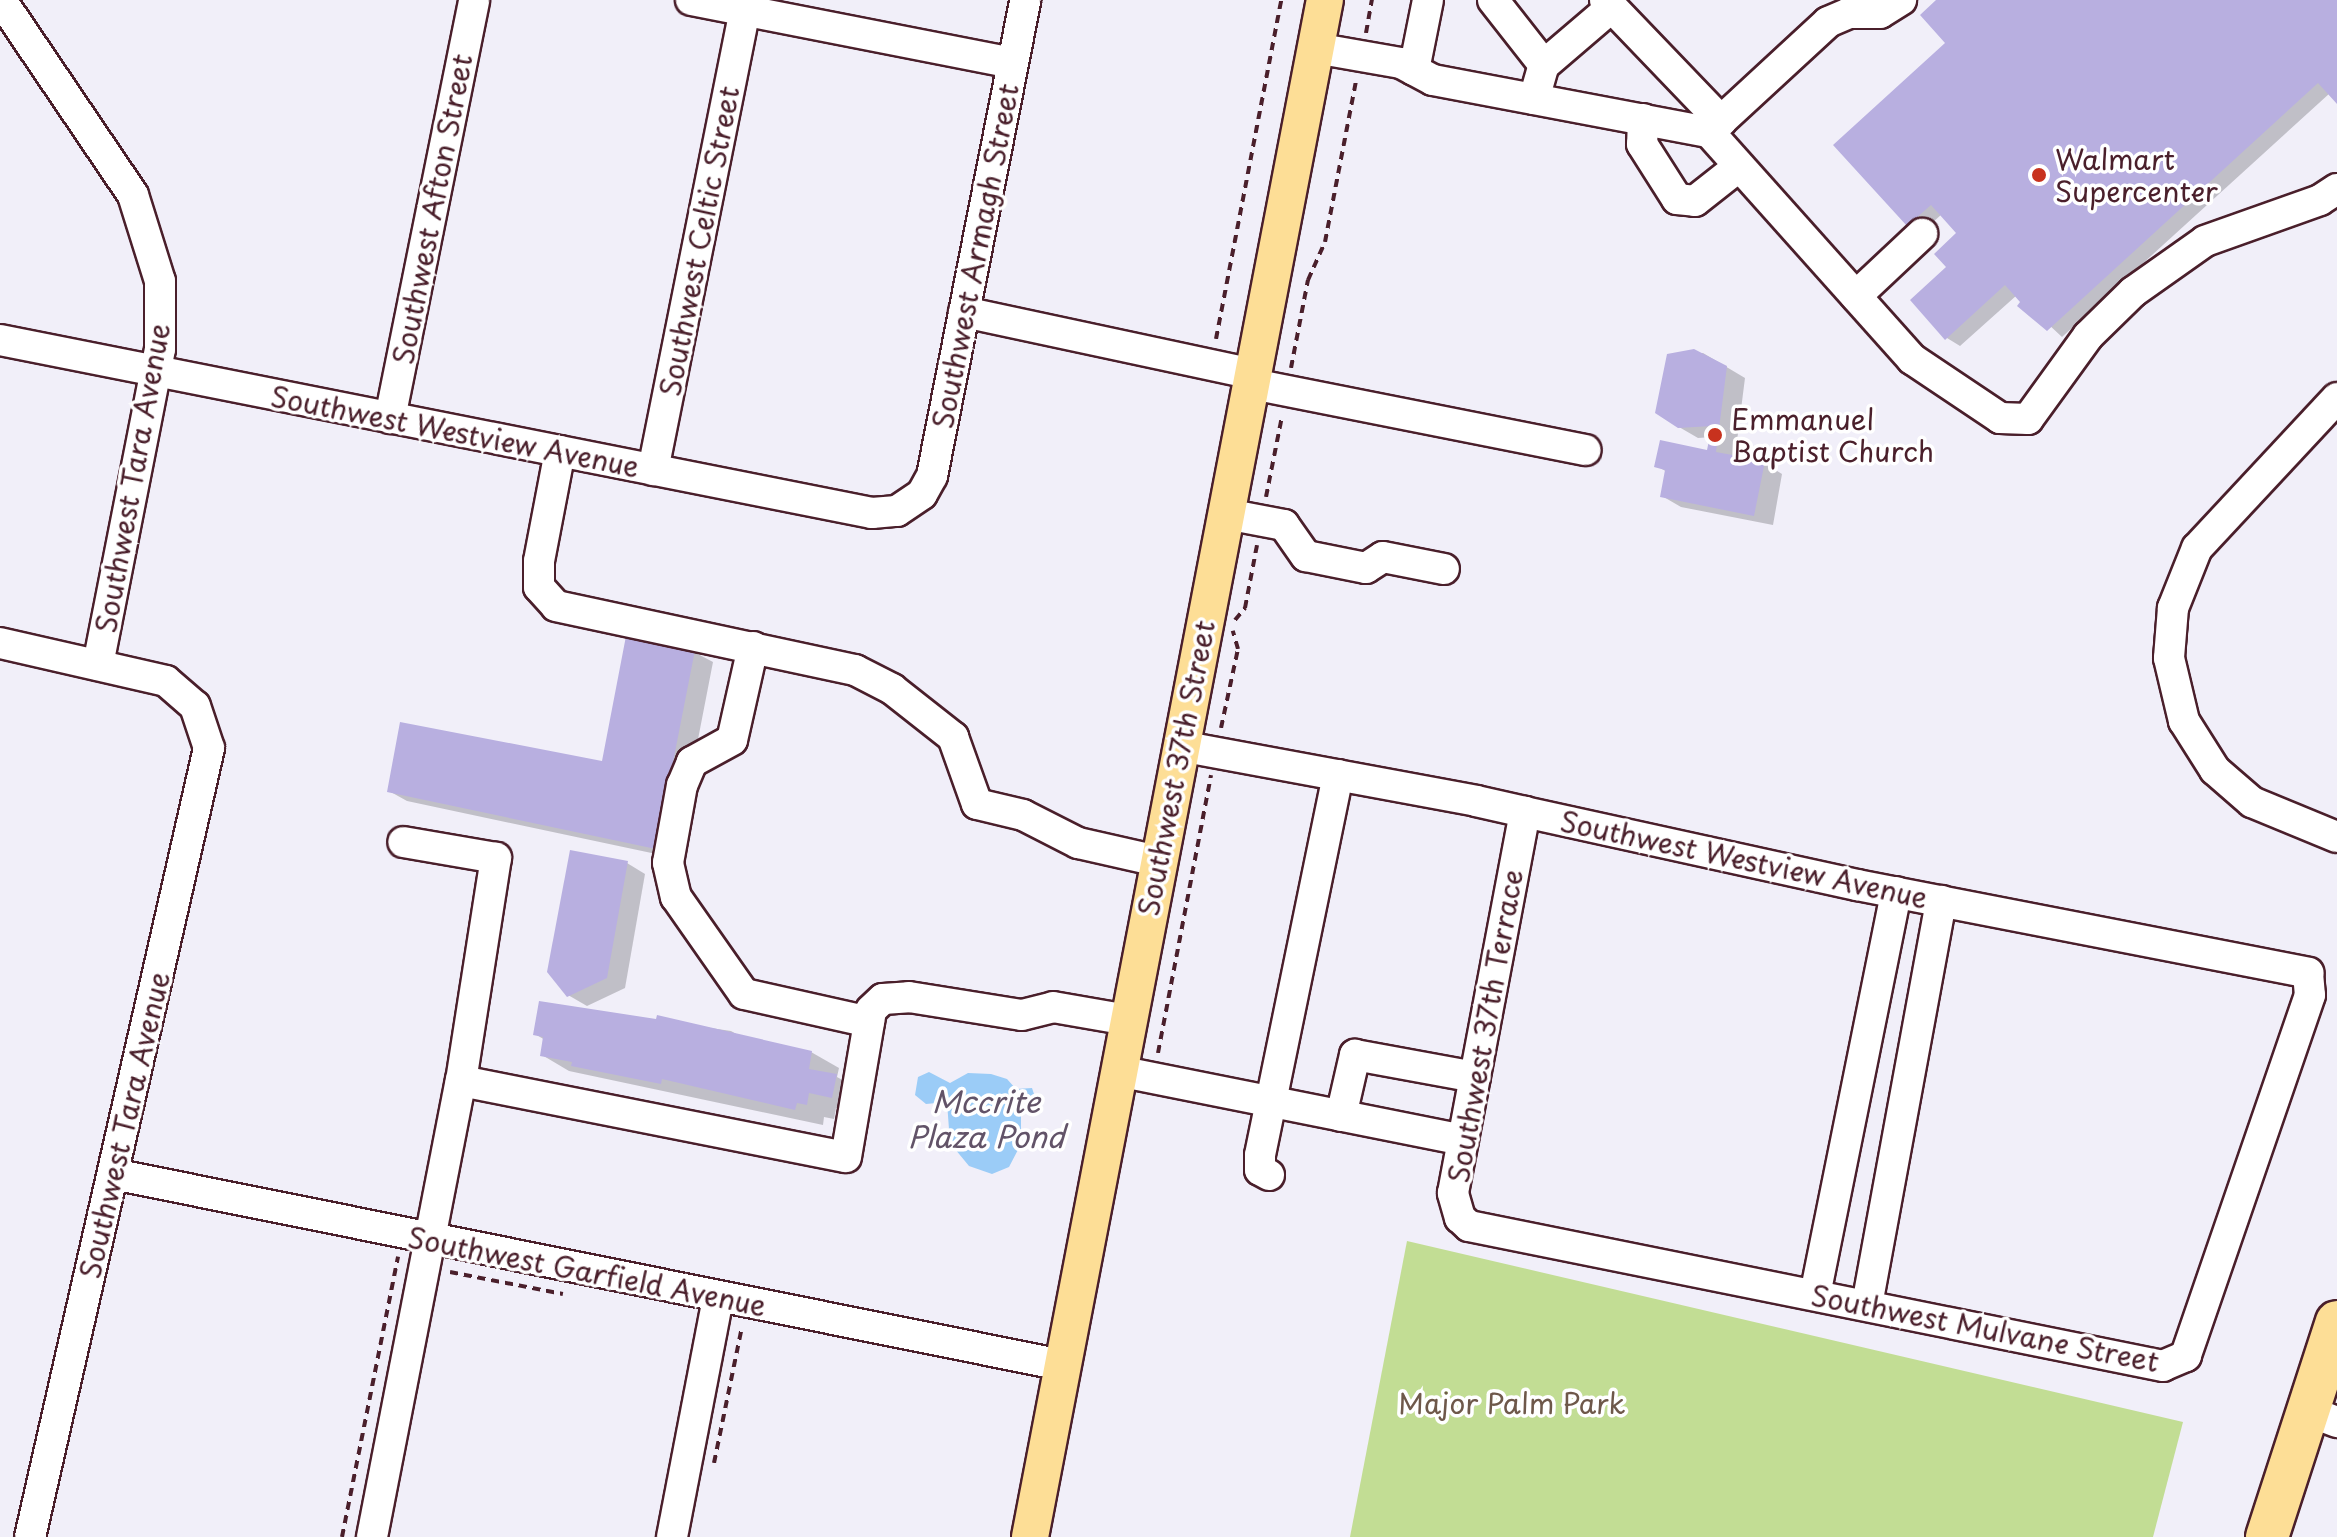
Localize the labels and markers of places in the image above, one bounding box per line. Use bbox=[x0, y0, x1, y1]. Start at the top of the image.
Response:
place label: Walmart Supercenter bbox=[2055, 142, 2218, 208]
marker: Walmart Supercenter bbox=[2030, 166, 2048, 184]
place label: Emmanuel Baptist Church bbox=[1731, 402, 1935, 468]
marker: Emmanuel Baptist Church bbox=[1706, 426, 1724, 444]

